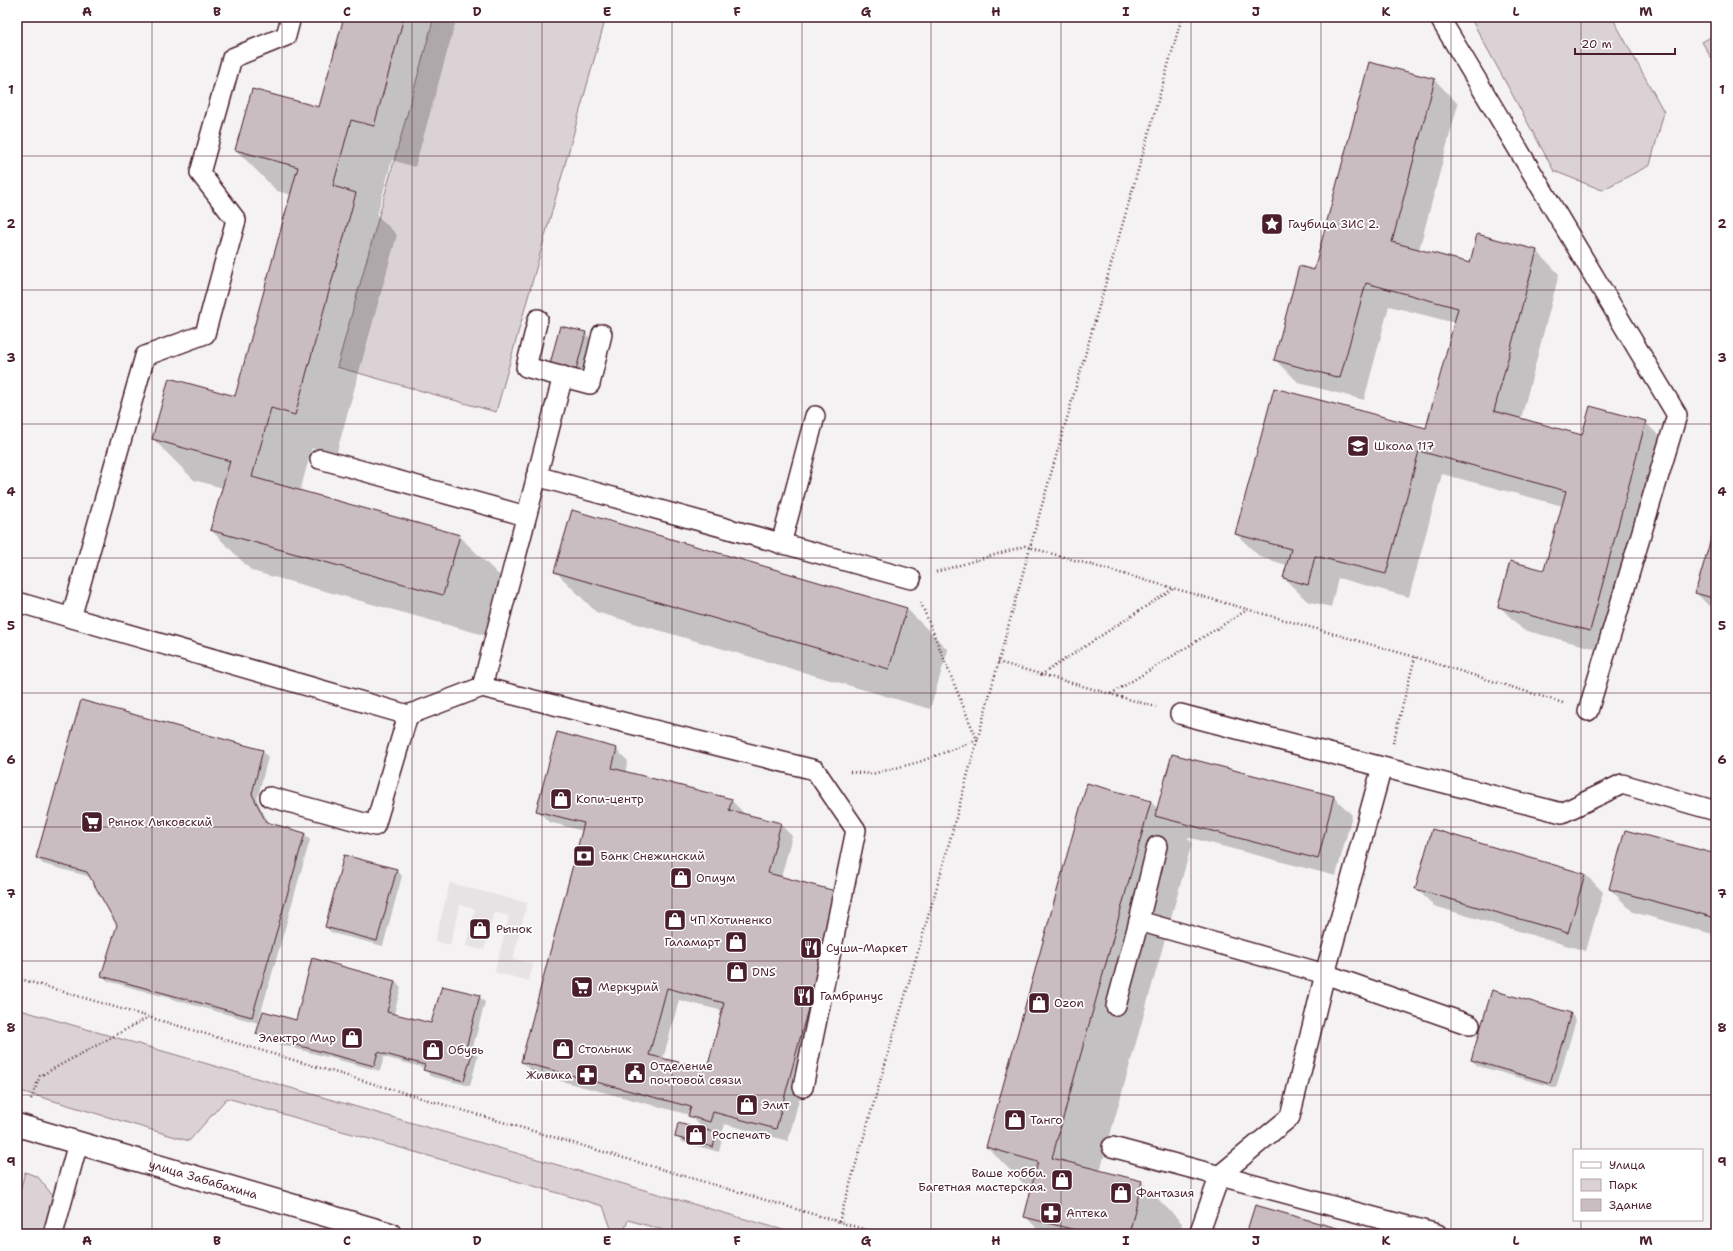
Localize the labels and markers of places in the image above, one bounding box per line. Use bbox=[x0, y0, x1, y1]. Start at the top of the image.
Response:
place icon: Гаубица ЗИС 2. bbox=[1259, 211, 1285, 237]
place label: Гаубица ЗИС 2. bbox=[1288, 216, 1379, 232]
school or university icon: Школа 117 bbox=[1345, 433, 1371, 459]
place label: Школа 117 bbox=[1374, 438, 1434, 454]
shop icon: Копи-центр bbox=[548, 786, 574, 812]
place label: Копи-центр bbox=[576, 791, 644, 807]
supermarket icon: Рынок Лыковский bbox=[79, 809, 105, 835]
place label: Рынок Лыковский bbox=[108, 814, 213, 830]
bank icon: Банк Снежинский bbox=[571, 843, 597, 869]
place label: Банк Снежинский bbox=[600, 848, 705, 864]
shop icon: Опиум bbox=[668, 865, 694, 891]
place label: Опиум bbox=[696, 870, 735, 886]
shop icon: ЧП Хотиненко bbox=[662, 907, 688, 933]
place label: ЧП Хотиненко bbox=[690, 912, 772, 928]
shop icon: Рынок bbox=[467, 916, 493, 942]
place label: Рынок bbox=[496, 921, 533, 937]
shop icon: Галамарт bbox=[723, 929, 749, 955]
place label: Галамарт bbox=[664, 934, 721, 950]
restaurant icon: Суши-Маркет bbox=[798, 935, 824, 961]
place label: Суши-Маркет bbox=[826, 940, 908, 956]
shop icon: DNS bbox=[724, 959, 750, 985]
place label: DNS bbox=[752, 964, 776, 980]
supermarket icon: Меркурий bbox=[569, 974, 595, 1000]
place label: Меркурий bbox=[598, 979, 659, 995]
restaurant icon: Гамбринус bbox=[791, 983, 817, 1009]
place label: Гамбринус bbox=[820, 988, 883, 1004]
shop icon: Ozon bbox=[1026, 990, 1052, 1016]
place label: Ozon bbox=[1054, 995, 1084, 1011]
shop icon: Электро Мир bbox=[339, 1025, 365, 1051]
place label: Электро Мир bbox=[258, 1030, 336, 1046]
shop icon: Стольник bbox=[550, 1036, 576, 1062]
shop icon: Обувь bbox=[420, 1037, 446, 1063]
place label: Стольник bbox=[578, 1041, 632, 1057]
place label: Обувь bbox=[448, 1042, 484, 1058]
place label: Отделение почтовой связи bbox=[650, 1058, 742, 1088]
public building icon: Отделение почтовой связи bbox=[622, 1060, 648, 1086]
pharmacy icon: Живика bbox=[574, 1062, 600, 1088]
place label: Живика bbox=[526, 1067, 573, 1083]
shop icon: Элит bbox=[734, 1092, 760, 1118]
place label: Элит bbox=[762, 1097, 790, 1113]
shop icon: Танго bbox=[1002, 1107, 1028, 1133]
place label: Танго bbox=[1030, 1112, 1063, 1128]
shop icon: Роспечать bbox=[683, 1122, 709, 1148]
place label: Роспечать bbox=[712, 1127, 771, 1143]
place label: Ваше хобби. Багетная мастерская. bbox=[918, 1165, 1046, 1195]
shop icon: Ваше хобби. Багетная мастерская. bbox=[1049, 1167, 1075, 1193]
shop icon: Фантазия bbox=[1108, 1180, 1134, 1206]
place label: Фантазия bbox=[1136, 1185, 1194, 1201]
pharmacy icon: Аптека bbox=[1038, 1200, 1064, 1226]
place label: Аптека bbox=[1066, 1205, 1108, 1221]

